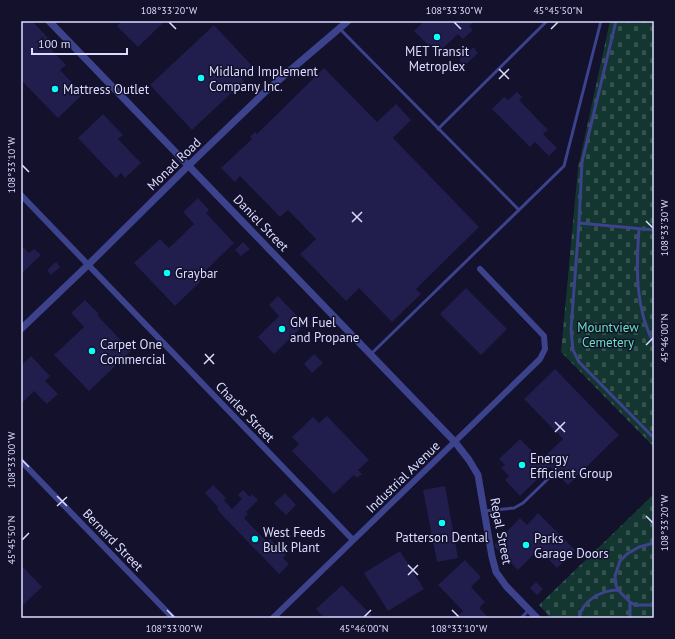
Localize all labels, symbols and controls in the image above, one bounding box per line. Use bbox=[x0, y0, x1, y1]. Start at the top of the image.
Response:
text: 108°33'20"W bbox=[141, 4, 198, 17]
text: 108°33'30"W bbox=[426, 4, 483, 17]
text: 45°45'50"N bbox=[533, 4, 583, 17]
scale bar bbox=[32, 30, 127, 56]
marker: MET Transit Metroplex bbox=[432, 32, 442, 42]
text: 100 m bbox=[38, 36, 71, 51]
place label: MET Transit Metroplex bbox=[405, 43, 470, 75]
place label: Midland Implement Company Inc. bbox=[209, 63, 319, 95]
marker: Midland Implement Company Inc. bbox=[196, 73, 206, 83]
place label: Mattress Outlet bbox=[63, 81, 150, 98]
marker: Mattress Outlet bbox=[50, 84, 60, 94]
street label: Monad Road bbox=[143, 134, 205, 194]
text: 108°33'10"W bbox=[5, 136, 18, 193]
street label: Daniel Street bbox=[230, 191, 293, 255]
text: 108°33'30"W bbox=[658, 199, 671, 256]
place label: Graybar bbox=[175, 265, 218, 282]
marker: Graybar bbox=[162, 268, 172, 278]
text: 45°46'00"N bbox=[658, 313, 671, 363]
place label: GM Fuel and Propane bbox=[290, 314, 359, 346]
park label: Mountview Cemetery bbox=[577, 319, 639, 351]
marker: GM Fuel and Propane bbox=[277, 324, 287, 334]
place label: Carpet One Commercial bbox=[100, 336, 166, 368]
marker: Carpet One Commercial bbox=[87, 346, 97, 356]
street label: Charles Street bbox=[212, 378, 279, 446]
text: 108°33'00"W bbox=[5, 431, 18, 488]
street label: Industrial Avenue bbox=[362, 437, 444, 517]
place label: Energy Efficient Group bbox=[530, 450, 612, 482]
marker: Energy Efficient Group bbox=[517, 460, 527, 470]
text: 108°33'20"W bbox=[658, 494, 671, 551]
street label: Regal Street bbox=[486, 496, 516, 566]
street label: Bernard Street bbox=[79, 505, 147, 575]
text: 45°45'50"N bbox=[5, 515, 18, 565]
marker: Patterson Dental bbox=[437, 518, 447, 528]
place label: West Feeds Bulk Plant bbox=[263, 524, 325, 556]
place label: Patterson Dental bbox=[396, 529, 489, 546]
place label: Parks Garage Doors bbox=[534, 530, 609, 562]
marker: West Feeds Bulk Plant bbox=[250, 534, 260, 544]
marker: Parks Garage Doors bbox=[521, 540, 531, 550]
text: 108°33'00"W bbox=[146, 622, 203, 635]
text: 45°46'00"N bbox=[339, 622, 389, 635]
text: 108°33'10"W bbox=[431, 622, 488, 635]

